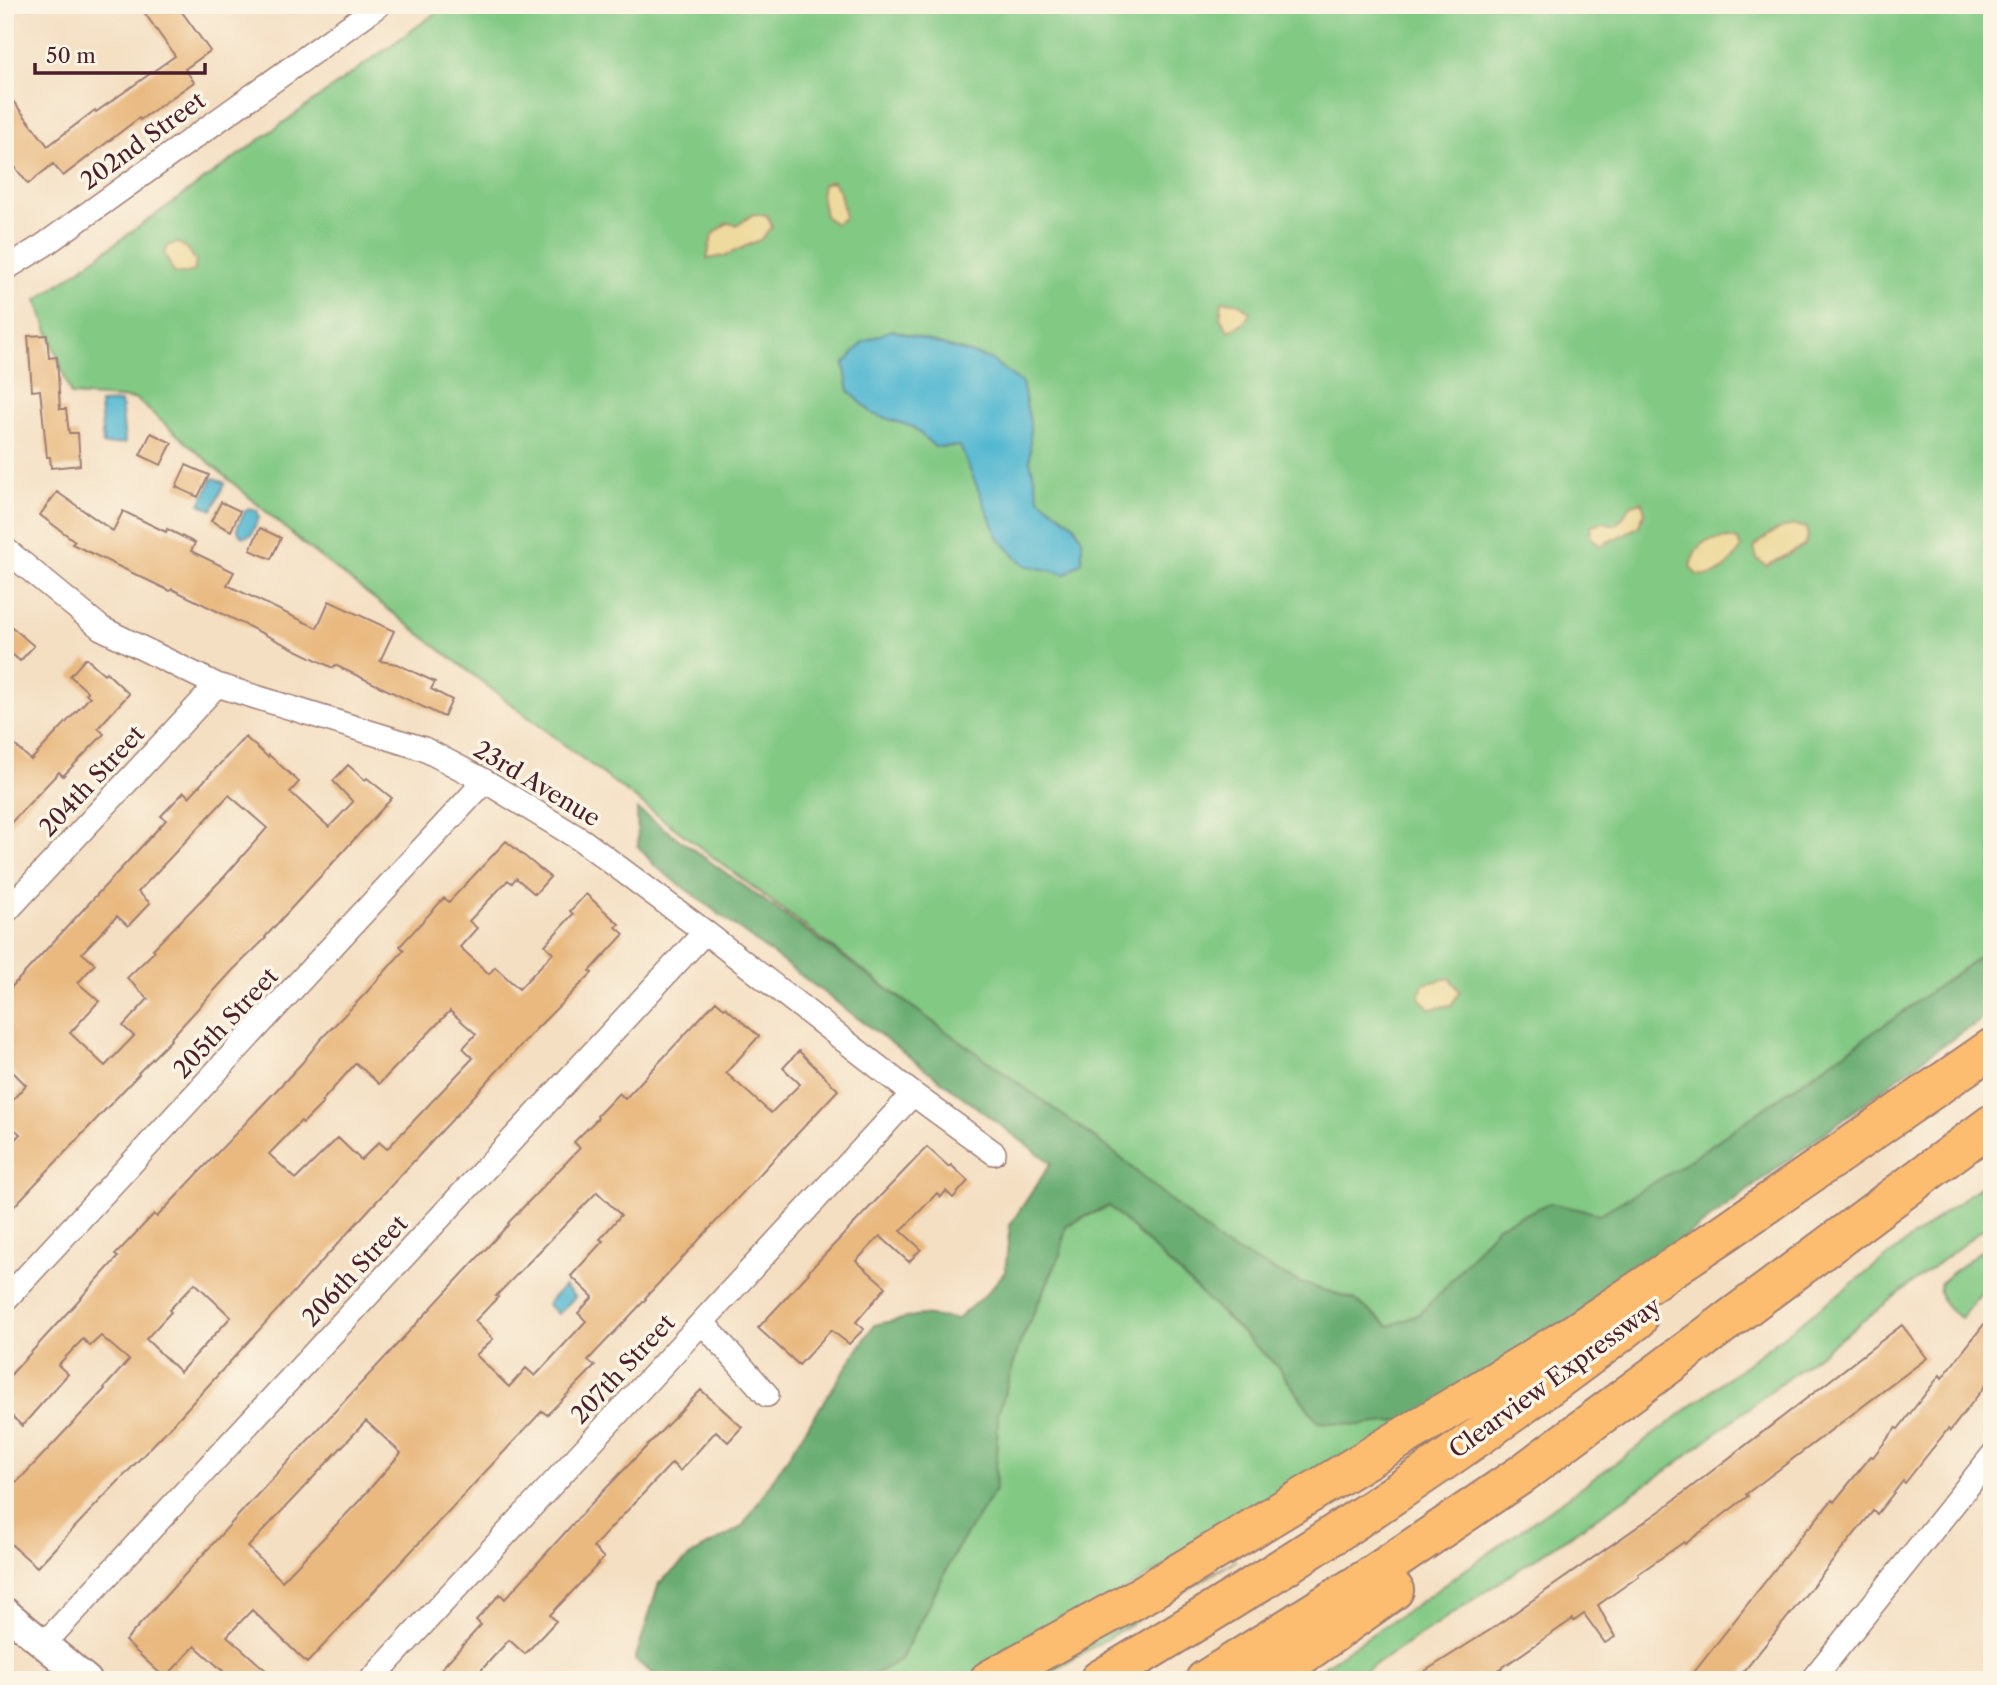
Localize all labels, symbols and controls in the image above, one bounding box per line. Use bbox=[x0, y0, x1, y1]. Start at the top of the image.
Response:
scale bar bbox=[35, 32, 205, 76]
text: 50 m bbox=[46, 43, 96, 68]
street label: 202nd Street bbox=[75, 85, 211, 195]
street label: 204th Street bbox=[33, 719, 151, 842]
street label: 23rd Avenue bbox=[469, 735, 606, 833]
street label: 205th Street bbox=[167, 961, 284, 1084]
street label: 206th Street bbox=[296, 1209, 414, 1332]
street label: Clearview Expressway bbox=[1443, 1291, 1667, 1464]
street label: 207th Street bbox=[565, 1308, 681, 1429]

